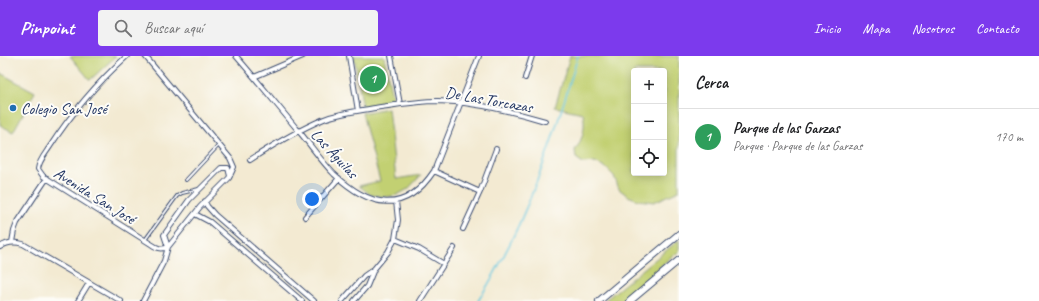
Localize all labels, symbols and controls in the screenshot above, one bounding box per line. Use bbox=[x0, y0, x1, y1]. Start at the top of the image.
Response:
search box bbox=[98, 10, 378, 46]
text: Pinpoint bbox=[20, 16, 74, 40]
icon: search bbox=[112, 17, 134, 39]
text: Buscar aquí bbox=[144, 19, 203, 38]
text: Inicio bbox=[814, 20, 841, 37]
text: Mapa bbox=[863, 20, 890, 37]
text: Nosotros bbox=[912, 20, 954, 37]
text: Contacto bbox=[976, 20, 1019, 37]
pin: 1 bbox=[360, 64, 386, 94]
map controls bbox=[631, 68, 667, 176]
button: + bbox=[631, 68, 667, 104]
text: Cerca bbox=[695, 72, 728, 93]
street label: De Las Torcazas bbox=[444, 82, 536, 118]
place label: Colegio San José bbox=[21, 99, 110, 119]
marker: Colegio San José bbox=[8, 103, 18, 113]
button: − bbox=[631, 104, 667, 140]
text: Parque de las Garzas bbox=[733, 119, 840, 138]
street label: Las Águilas bbox=[306, 125, 363, 184]
text: 1 bbox=[705, 129, 711, 145]
text: 170 m bbox=[995, 129, 1023, 145]
text: Parque · Parque de las Garzas bbox=[733, 138, 863, 154]
button: locate bbox=[631, 140, 667, 176]
street label: Avenida San José bbox=[50, 163, 141, 230]
your location bbox=[302, 189, 322, 209]

